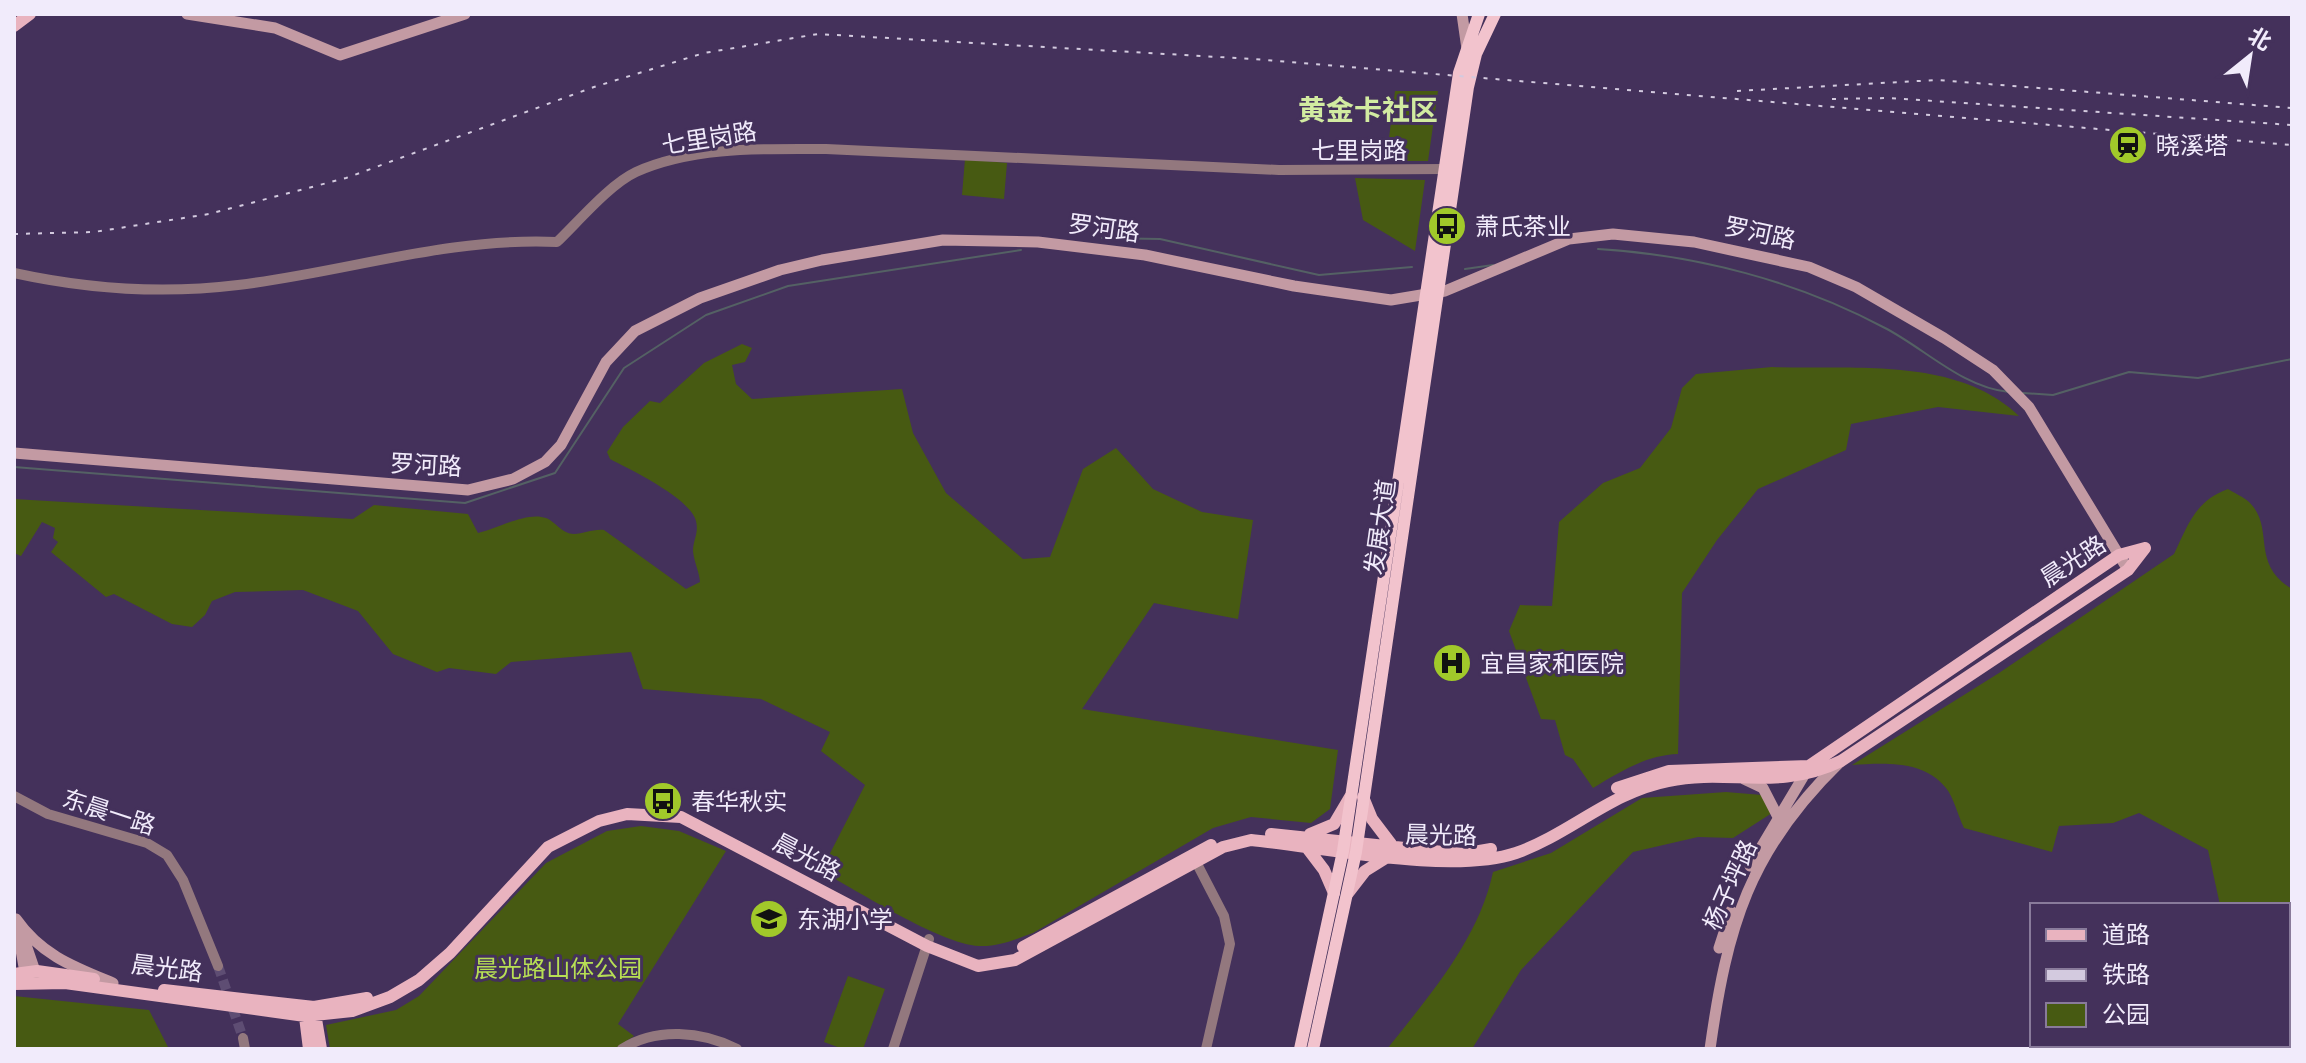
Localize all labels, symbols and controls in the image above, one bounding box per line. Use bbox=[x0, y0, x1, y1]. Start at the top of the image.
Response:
north arrow bbox=[2210, 16, 2290, 96]
text: 北 bbox=[2244, 22, 2276, 55]
district label: 黄金卡社区 bbox=[1298, 94, 1438, 126]
street label: 七里岗路 bbox=[659, 117, 759, 159]
station icon: 晓溪塔 bbox=[2107, 124, 2149, 166]
place label: 晓溪塔 bbox=[2156, 132, 2228, 159]
street label: 七里岗路 bbox=[1311, 137, 1407, 164]
bus stop icon: 萧氏茶业 bbox=[1426, 205, 1468, 247]
street label: 罗河路 bbox=[1066, 210, 1142, 246]
street label: 罗河路 bbox=[1722, 212, 1798, 254]
place label: 萧氏茶业 bbox=[1475, 213, 1571, 240]
street label: 罗河路 bbox=[389, 450, 463, 480]
street label: 发展大道 bbox=[1360, 478, 1400, 576]
street label: 晨光路 bbox=[2035, 530, 2111, 592]
hospital icon: 宜昌家和医院 bbox=[1431, 642, 1473, 684]
place label: 宜昌家和医院 bbox=[1480, 650, 1624, 677]
bus stop icon: 春华秋实 bbox=[642, 780, 684, 822]
street label: 东晨一路 bbox=[59, 784, 159, 840]
place label: 春华秋实 bbox=[691, 788, 787, 815]
street label: 晨光路 bbox=[1405, 821, 1477, 849]
street label: 晨光路 bbox=[769, 828, 845, 886]
street label: 杨子坪路 bbox=[1698, 836, 1762, 934]
school or university icon: 东湖小学 bbox=[748, 898, 790, 940]
legend bbox=[2030, 903, 2290, 1047]
place label: 东湖小学 bbox=[797, 906, 893, 933]
text: 道路 bbox=[2102, 921, 2150, 948]
street label: 晨光路 bbox=[130, 950, 204, 986]
park label: 晨光路山体公园 bbox=[474, 955, 642, 982]
text: 铁路 bbox=[2102, 961, 2150, 988]
text: 公园 bbox=[2102, 1001, 2150, 1028]

